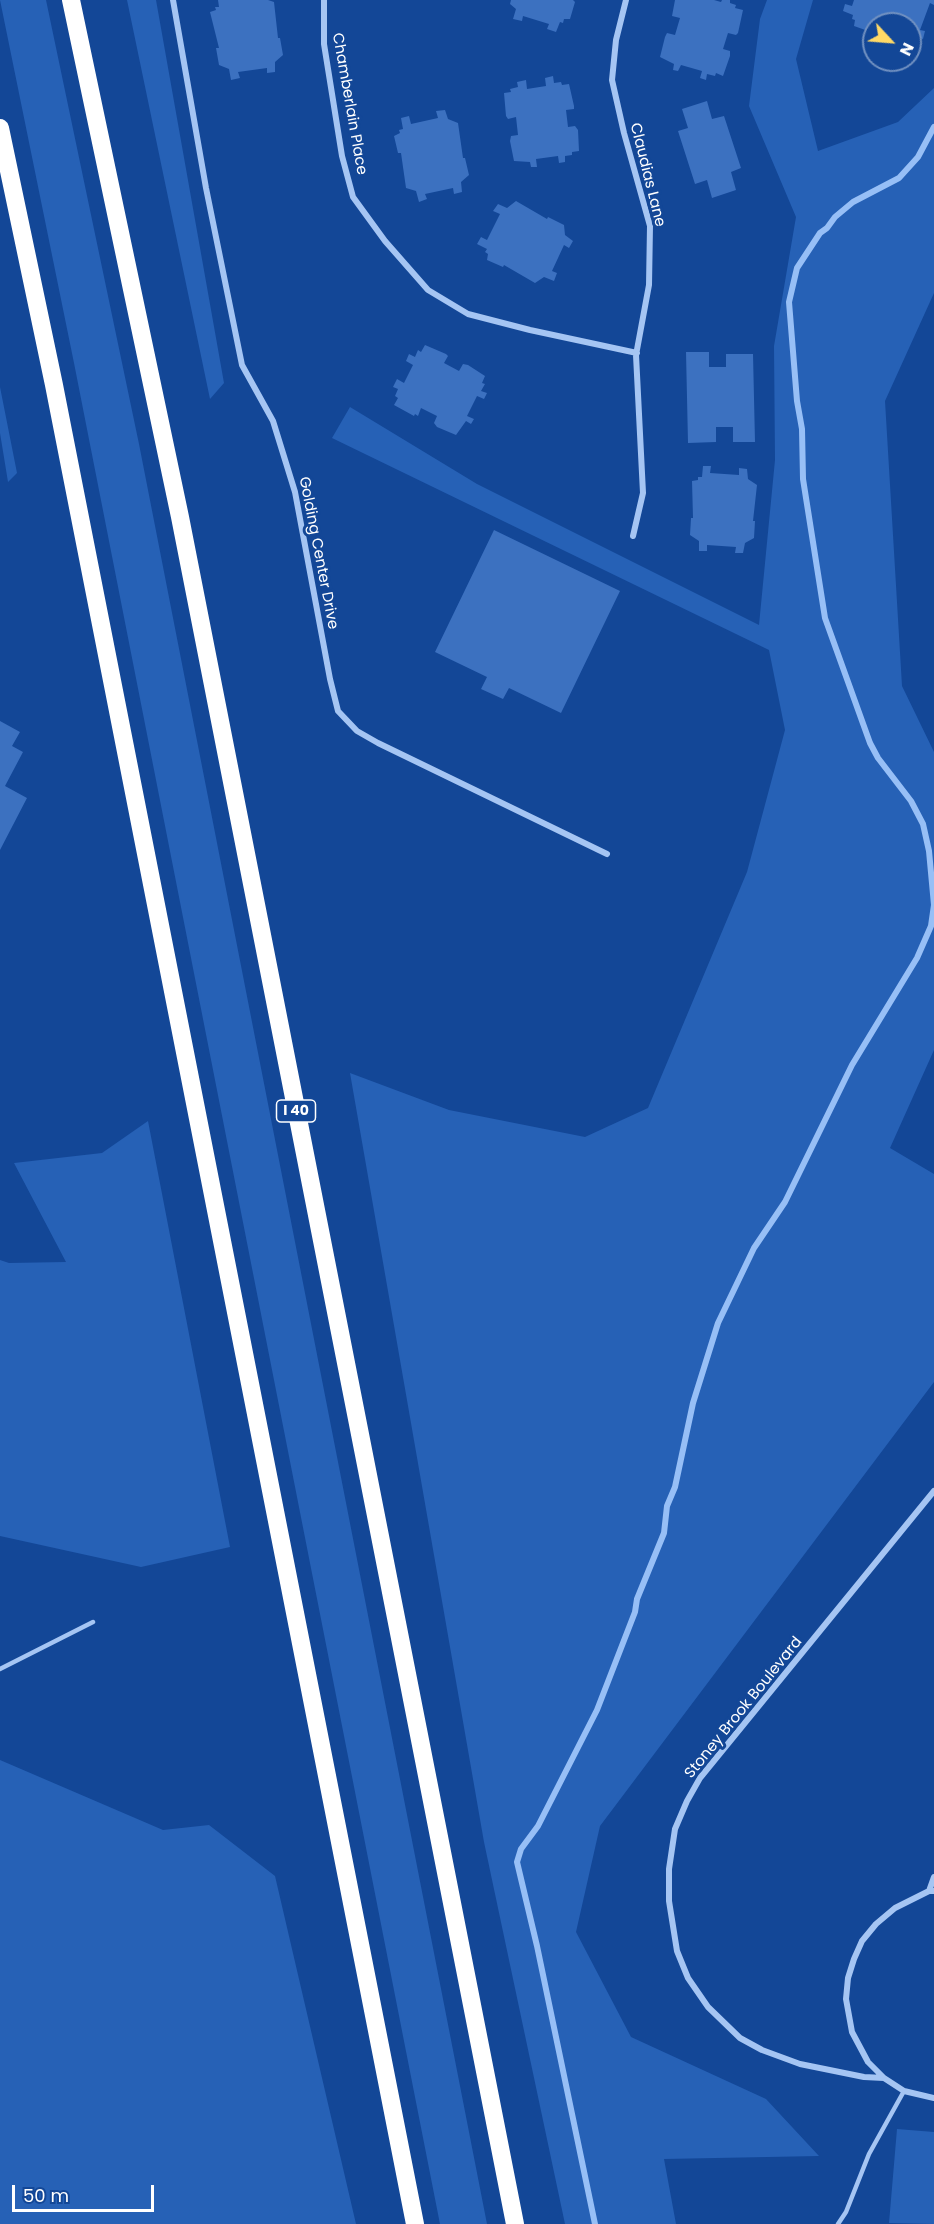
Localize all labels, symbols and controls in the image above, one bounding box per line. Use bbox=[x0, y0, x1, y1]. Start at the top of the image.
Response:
north arrow bbox=[862, 12, 922, 72]
street label: Chamberlain Place bbox=[328, 32, 370, 176]
text: N bbox=[894, 39, 920, 60]
street label: Claudias Lane bbox=[625, 121, 669, 229]
street label: Golding Center Drive bbox=[294, 475, 342, 631]
road number: I 40 bbox=[276, 1100, 316, 1122]
street label: Stoney Brook Boulevard bbox=[681, 1634, 807, 1782]
scale bar bbox=[15, 2173, 158, 2211]
text: 50 m bbox=[23, 2183, 69, 2208]

